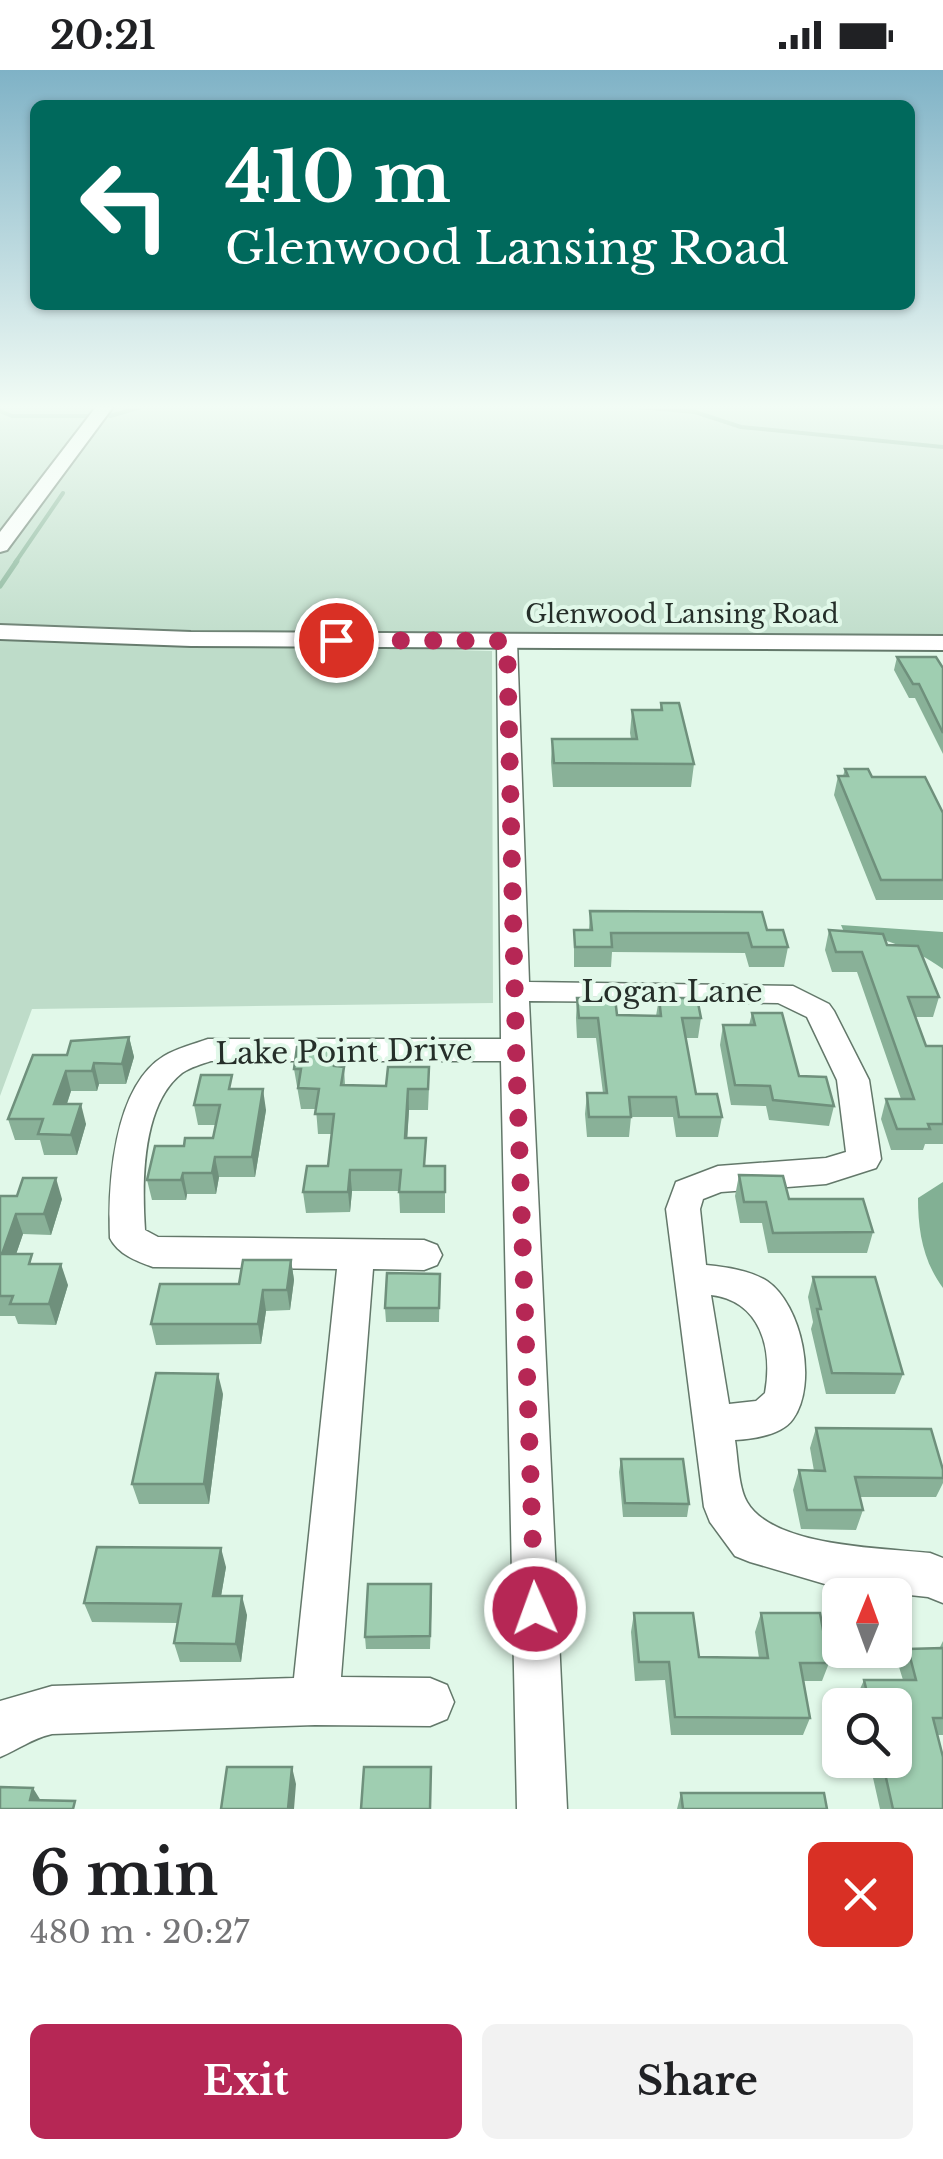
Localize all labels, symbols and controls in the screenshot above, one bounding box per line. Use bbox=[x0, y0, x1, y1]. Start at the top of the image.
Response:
text: 20:21 bbox=[50, 12, 156, 59]
text: 410 m bbox=[225, 134, 451, 221]
icon: left bbox=[60, 140, 190, 270]
text: Glenwood Lansing Road bbox=[225, 220, 789, 276]
pin bbox=[294, 598, 379, 683]
street label: Glenwood Lansing Road bbox=[525, 599, 839, 630]
icon: arrive bbox=[309, 613, 364, 668]
street label: Logan Lane bbox=[581, 973, 763, 1010]
street label: Lake Point Drive bbox=[215, 1031, 473, 1072]
position arrow bbox=[483, 1557, 587, 1661]
north arrow bbox=[822, 1578, 912, 1668]
map controls bbox=[822, 1578, 912, 1778]
button: search bbox=[822, 1688, 912, 1778]
text: 6 min bbox=[30, 1837, 218, 1911]
button: close bbox=[808, 1842, 913, 1947]
text: 480 m · 20:27 bbox=[30, 1912, 249, 1952]
button: Exit bbox=[30, 2024, 462, 2139]
button: Share bbox=[482, 2024, 913, 2139]

